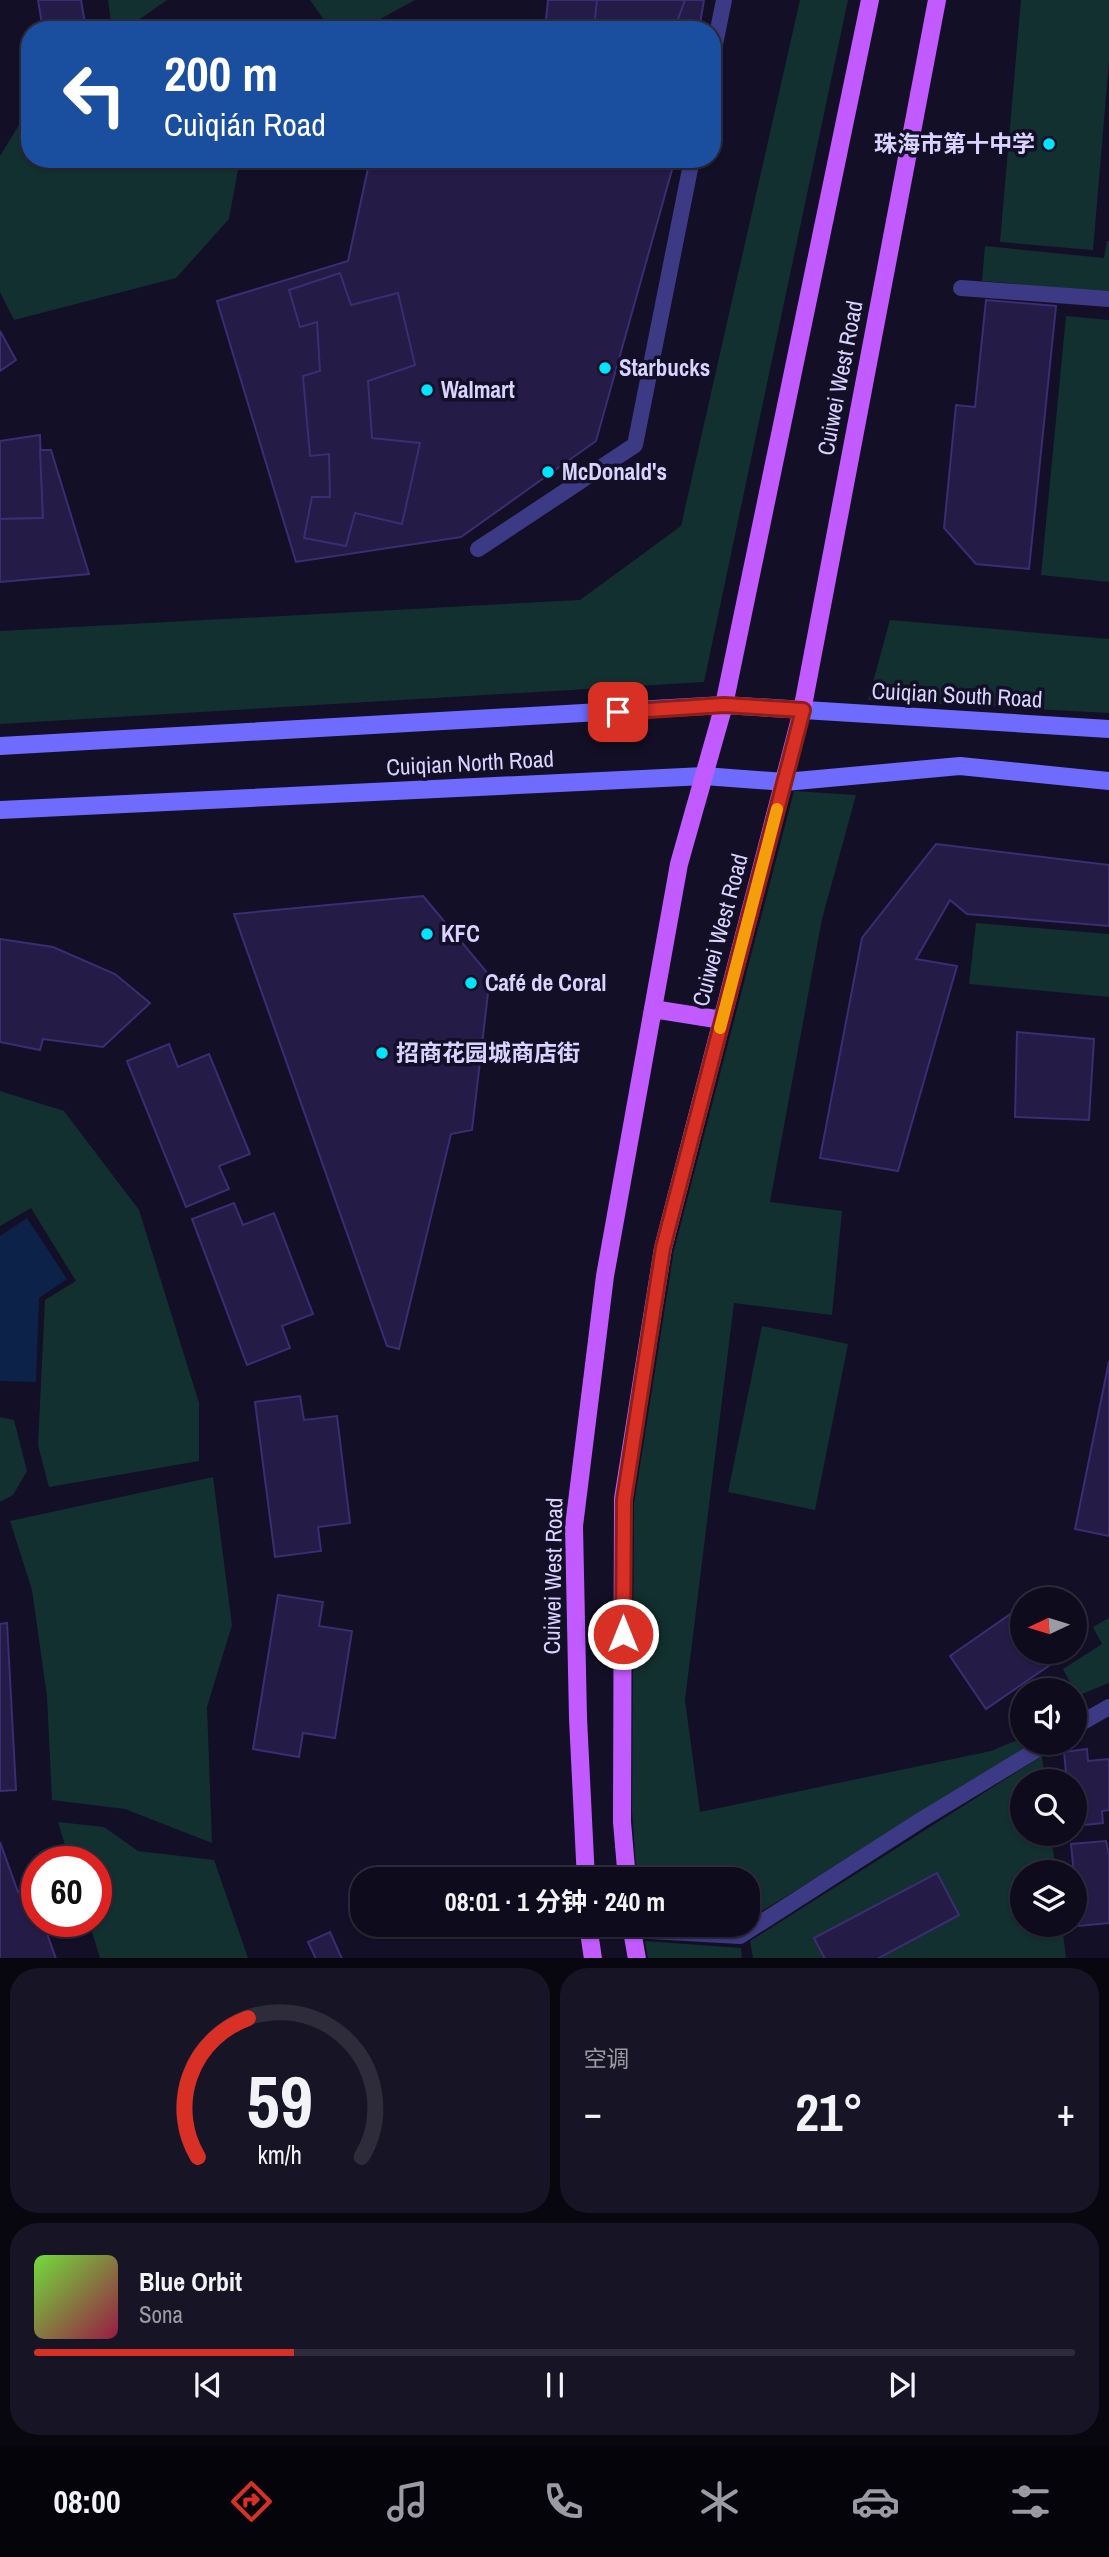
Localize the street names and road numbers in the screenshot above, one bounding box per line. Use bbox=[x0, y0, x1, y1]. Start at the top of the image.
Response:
street label: Cuiwei West Road bbox=[809, 298, 870, 458]
street label: Cuiqian South Road bbox=[871, 675, 1043, 714]
street label: Cuiqian North Road bbox=[385, 743, 555, 782]
street label: Cuiwei West Road bbox=[684, 850, 755, 1010]
street label: Cuiwei West Road bbox=[536, 1497, 569, 1655]

